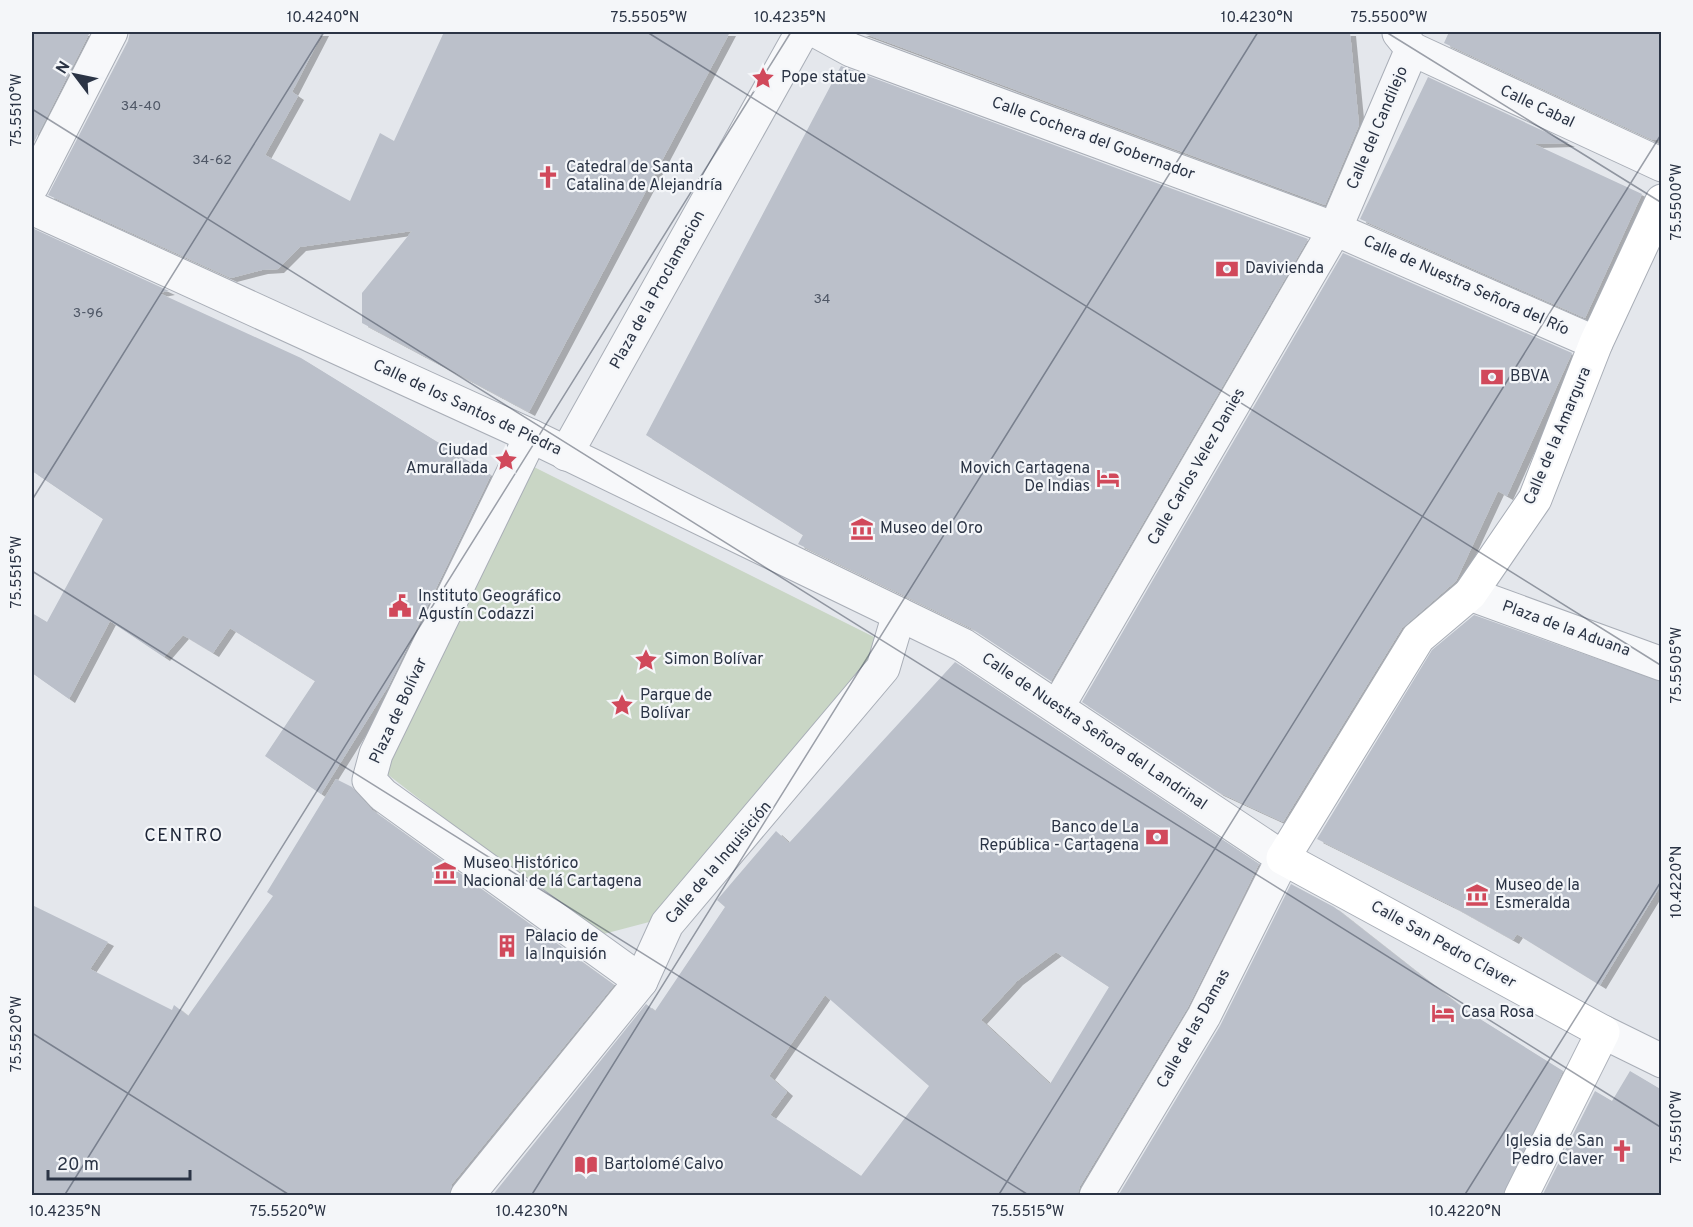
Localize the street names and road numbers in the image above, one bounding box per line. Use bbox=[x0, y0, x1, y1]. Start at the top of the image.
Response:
street label: Calle del Candilejo bbox=[1343, 63, 1413, 193]
street label: Calle Cabal bbox=[1496, 81, 1578, 133]
street label: Calle Cochera del Gobernador bbox=[989, 93, 1197, 185]
street label: Plaza de la Proclamacion bbox=[606, 207, 710, 373]
street label: Calle de Nuestra Señora del Río bbox=[1360, 231, 1572, 341]
street label: Calle de los Santos de Piedra bbox=[370, 355, 564, 461]
street label: Calle de la Amargura bbox=[1520, 364, 1596, 508]
street label: Calle Carlos Velez Danies bbox=[1144, 385, 1250, 549]
street label: Plaza de la Aduana bbox=[1499, 597, 1633, 661]
street label: Calle de Nuestra Señora del Landrinal bbox=[977, 649, 1211, 815]
street label: Plaza de Bolívar bbox=[366, 655, 432, 767]
street label: Calle de la Inquisición bbox=[662, 797, 776, 929]
street label: Calle San Pedro Claver bbox=[1367, 897, 1519, 993]
street label: Calle de las Damas bbox=[1153, 966, 1235, 1092]

